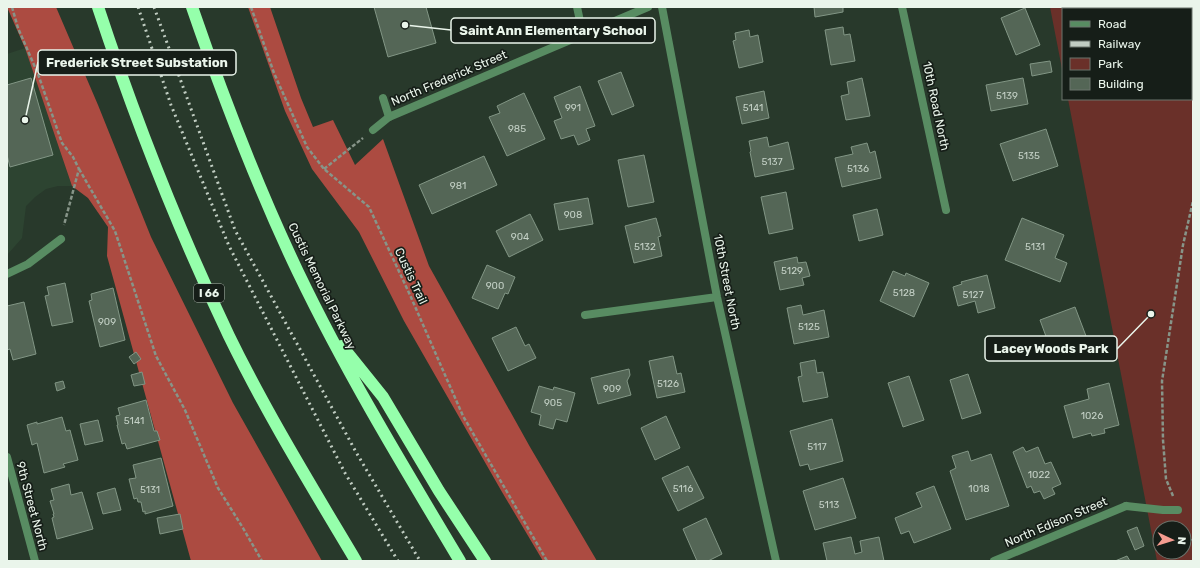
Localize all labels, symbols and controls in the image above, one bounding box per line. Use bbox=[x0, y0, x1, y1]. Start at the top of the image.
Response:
legend bbox=[1062, 8, 1192, 100]
text: Road bbox=[1098, 17, 1126, 31]
callout: Saint Ann Elementary School bbox=[451, 18, 655, 43]
text: Saint Ann Elementary School bbox=[459, 23, 647, 38]
text: Railway bbox=[1098, 37, 1141, 51]
street label: North Frederick Street bbox=[389, 47, 509, 109]
callout: Frederick Street Substation bbox=[38, 50, 236, 75]
text: Frederick Street Substation bbox=[46, 55, 228, 70]
text: Park bbox=[1098, 57, 1124, 71]
street label: 10th Road North bbox=[920, 60, 952, 152]
text: Building bbox=[1098, 77, 1144, 91]
house number: 5139 bbox=[996, 90, 1018, 102]
house number: 991 bbox=[565, 102, 581, 114]
house number: 5141 bbox=[743, 102, 763, 114]
house number: 985 bbox=[508, 123, 526, 135]
house number: 5135 bbox=[1018, 150, 1040, 162]
house number: 5137 bbox=[761, 156, 783, 168]
house number: 5136 bbox=[847, 163, 869, 175]
house number: 981 bbox=[450, 180, 466, 192]
house number: 908 bbox=[564, 209, 582, 221]
street label: Custis Memorial Parkway bbox=[285, 220, 359, 352]
house number: 904 bbox=[511, 231, 529, 243]
street label: 10th Street North bbox=[711, 233, 743, 331]
house number: 5132 bbox=[634, 241, 656, 253]
house number: 5131 bbox=[1025, 241, 1045, 253]
street label: Custis Trail bbox=[392, 246, 430, 306]
house number: 5129 bbox=[781, 265, 803, 277]
house number: 900 bbox=[486, 280, 504, 292]
road number: I 66 bbox=[194, 284, 224, 302]
house number: 5128 bbox=[893, 287, 915, 299]
house number: 5127 bbox=[962, 289, 984, 301]
house number: 909 bbox=[98, 316, 116, 328]
house number: 5125 bbox=[798, 321, 820, 333]
callout: Lacey Woods Park bbox=[985, 336, 1117, 361]
text: Lacey Woods Park bbox=[993, 341, 1109, 356]
house number: 5126 bbox=[657, 378, 679, 390]
house number: 909 bbox=[603, 383, 621, 395]
house number: 905 bbox=[544, 397, 562, 409]
house number: 1026 bbox=[1081, 410, 1103, 422]
house number: 5141 bbox=[124, 415, 144, 427]
house number: 5117 bbox=[807, 441, 827, 453]
street label: 9th Street North bbox=[13, 460, 51, 552]
house number: 1022 bbox=[1028, 469, 1050, 481]
house number: 5116 bbox=[673, 483, 693, 495]
house number: 1018 bbox=[968, 483, 990, 495]
house number: 5131 bbox=[140, 484, 160, 496]
street label: North Edison Street bbox=[1003, 494, 1110, 550]
house number: 5113 bbox=[819, 499, 839, 511]
north arrow bbox=[1152, 520, 1192, 560]
text: N bbox=[1175, 536, 1188, 545]

